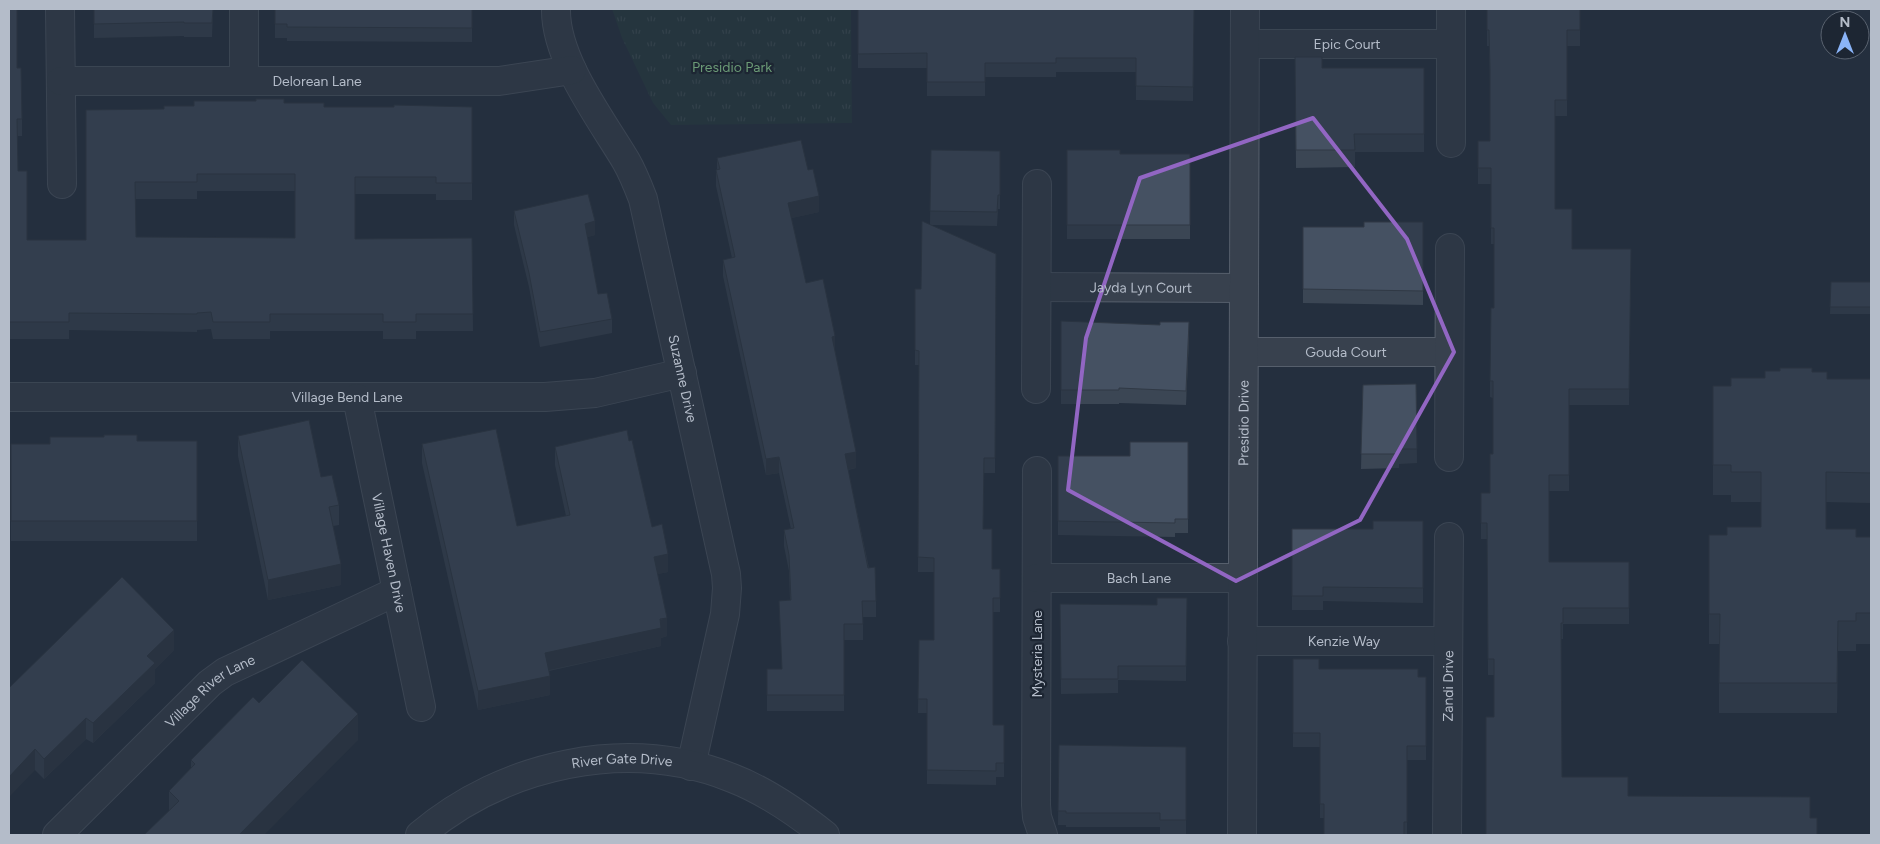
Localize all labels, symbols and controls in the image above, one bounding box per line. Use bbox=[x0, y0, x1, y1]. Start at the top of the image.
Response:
north arrow bbox=[1820, 10, 1870, 60]
text: N bbox=[1840, 14, 1850, 31]
street label: Epic Court bbox=[1314, 36, 1380, 53]
park label: Presidio Park bbox=[692, 59, 772, 76]
street label: Delorean Lane bbox=[272, 73, 362, 90]
street label: Jayda Lyn Court bbox=[1090, 279, 1192, 296]
street label: Suzanne Drive bbox=[665, 333, 701, 424]
street label: Gouda Court bbox=[1305, 344, 1387, 361]
street label: Presidio Drive bbox=[1235, 380, 1252, 466]
street label: Village Bend Lane bbox=[291, 389, 403, 406]
street label: Village Haven Drive bbox=[368, 491, 410, 614]
street label: Bach Lane bbox=[1107, 570, 1172, 587]
street label: Mysteria Lane bbox=[1029, 610, 1046, 698]
street label: Kenzie Way bbox=[1308, 633, 1381, 650]
street label: Zandi Drive bbox=[1439, 650, 1457, 722]
street label: Village River Lane bbox=[161, 651, 258, 731]
street label: River Gate Drive bbox=[570, 750, 674, 772]

